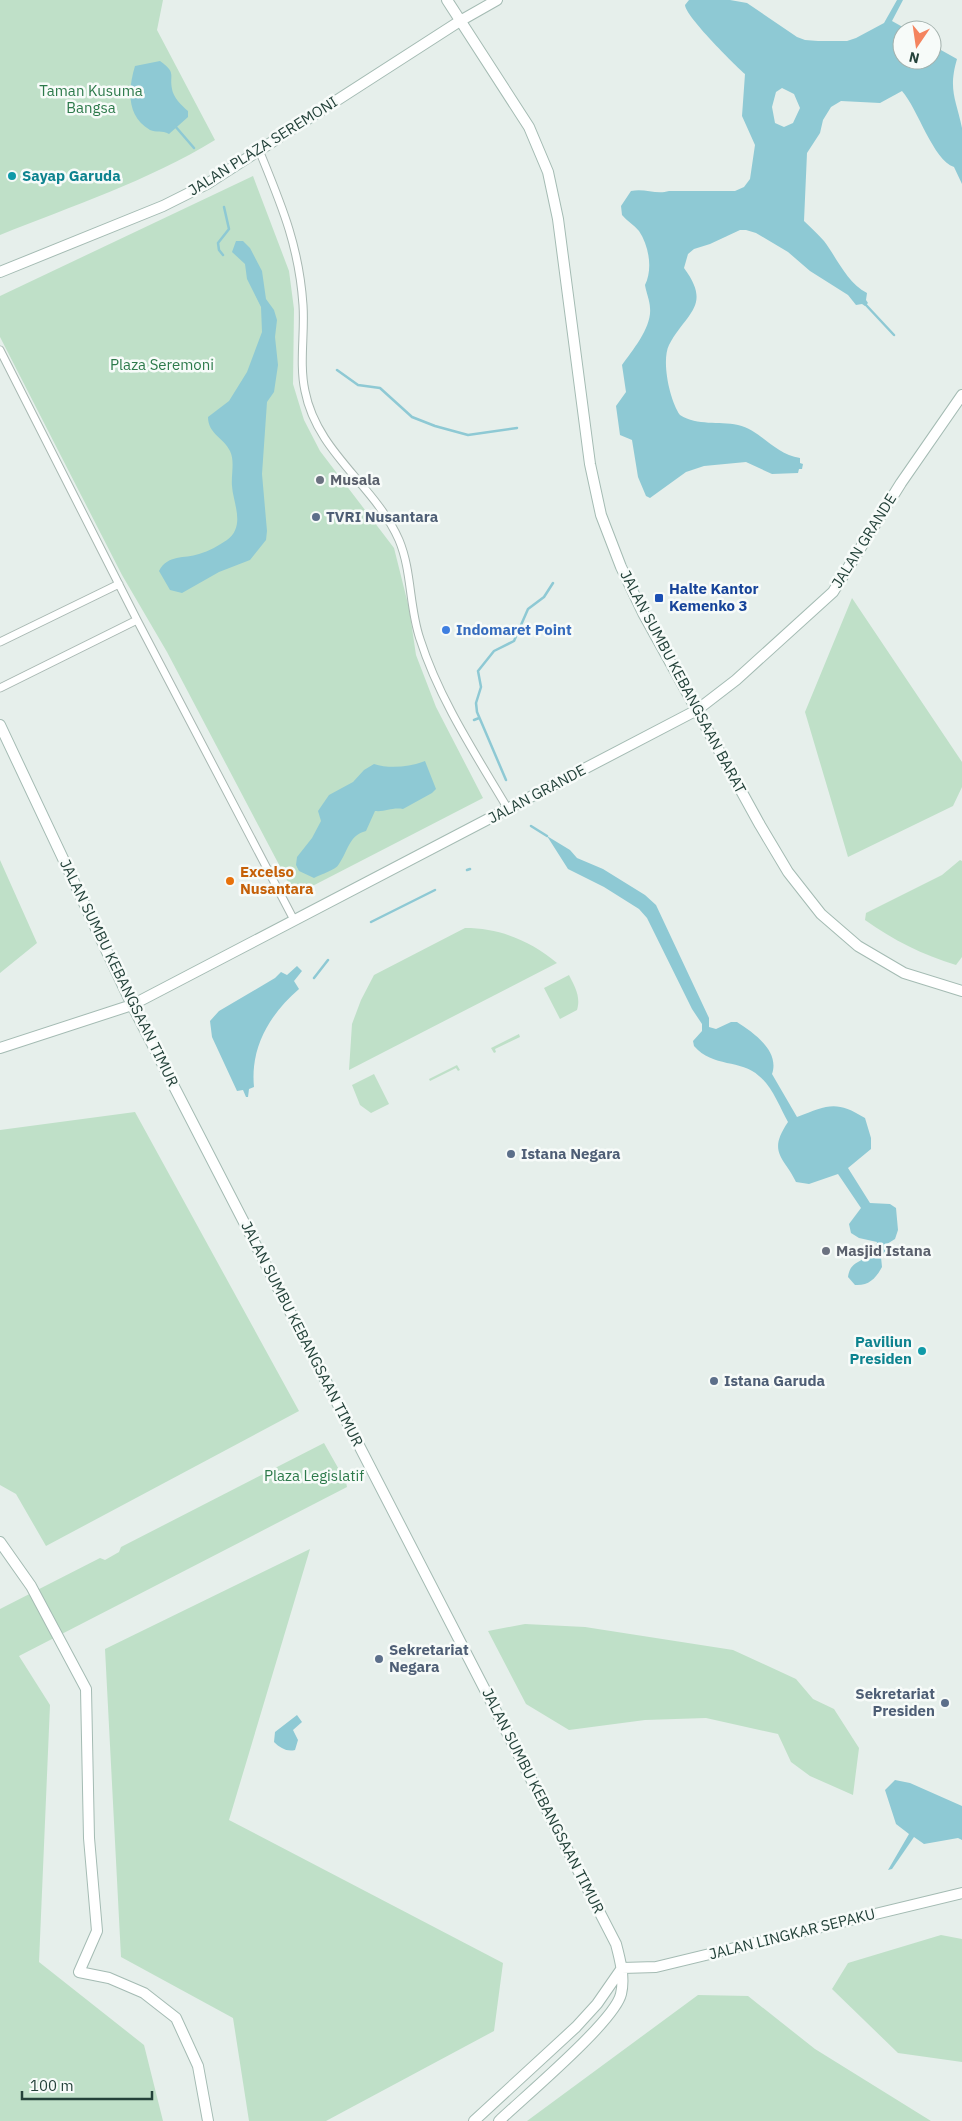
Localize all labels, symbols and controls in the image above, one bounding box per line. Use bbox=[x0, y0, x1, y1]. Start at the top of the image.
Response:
north arrow bbox=[892, 20, 942, 70]
text: N bbox=[907, 48, 921, 68]
park label: Taman Kusuma Bangsa bbox=[39, 81, 143, 117]
street label: JALAN PLAZA SEREMONI bbox=[185, 92, 341, 199]
place label: Sayap Garuda bbox=[22, 166, 121, 185]
marker: Sayap Garuda bbox=[6, 170, 18, 182]
park label: Plaza Seremoni bbox=[110, 355, 214, 374]
place label: Musala bbox=[330, 470, 381, 489]
marker: Musala bbox=[314, 474, 326, 486]
street label: JALAN GRANDE bbox=[827, 490, 900, 591]
place label: TVRI Nusantara bbox=[326, 507, 439, 526]
marker: TVRI Nusantara bbox=[310, 511, 322, 523]
street label: JALAN SUMBU KEBANGSAAN BARAT bbox=[616, 567, 751, 797]
place label: Halte Kantor Kemenko 3 bbox=[669, 579, 759, 615]
marker: Halte Kantor Kemenko 3 bbox=[653, 592, 665, 604]
place label: Indomaret Point bbox=[456, 620, 572, 639]
marker: Indomaret Point bbox=[440, 624, 452, 636]
street label: JALAN GRANDE bbox=[485, 760, 589, 827]
street label: JALAN SUMBU KEBANGSAAN TIMUR bbox=[56, 856, 183, 1090]
place label: Excelso Nusantara bbox=[240, 862, 314, 898]
marker: Excelso Nusantara bbox=[224, 875, 236, 887]
place label: Istana Negara bbox=[521, 1144, 621, 1163]
marker: Istana Negara bbox=[505, 1148, 517, 1160]
street label: JALAN SUMBU KEBANGSAAN TIMUR bbox=[237, 1218, 368, 1450]
place label: Masjid Istana bbox=[836, 1241, 932, 1260]
marker: Masjid Istana bbox=[820, 1245, 832, 1257]
place label: Paviliun Presiden bbox=[850, 1332, 912, 1368]
marker: Paviliun Presiden bbox=[916, 1345, 928, 1357]
place label: Istana Garuda bbox=[724, 1371, 826, 1390]
marker: Istana Garuda bbox=[708, 1375, 720, 1387]
park label: Plaza Legislatif bbox=[264, 1466, 364, 1485]
place label: Sekretariat Negara bbox=[389, 1640, 469, 1676]
marker: Sekretariat Negara bbox=[373, 1653, 385, 1665]
place label: Sekretariat Presiden bbox=[855, 1684, 935, 1720]
street label: JALAN SUMBU KEBANGSAAN TIMUR bbox=[478, 1685, 609, 1917]
marker: Sekretariat Presiden bbox=[939, 1697, 951, 1709]
street label: JALAN LINGKAR SEPAKU bbox=[707, 1904, 877, 1963]
scale bar bbox=[22, 2068, 152, 2100]
text: 100 m bbox=[30, 2076, 74, 2095]

